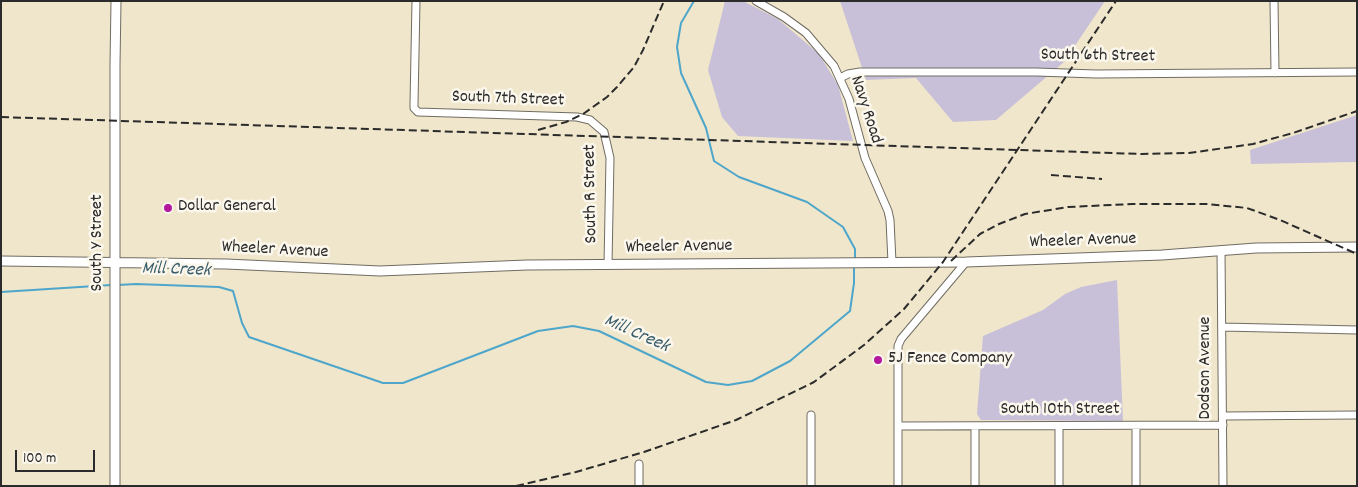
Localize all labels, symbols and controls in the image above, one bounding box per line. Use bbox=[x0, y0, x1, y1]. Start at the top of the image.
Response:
street label: South 6th Street bbox=[1041, 45, 1155, 69]
street label: Navy Road bbox=[844, 73, 886, 147]
street label: South 7th Street bbox=[451, 87, 565, 113]
street label: South R Street bbox=[580, 144, 604, 244]
street label: South Y Street bbox=[88, 194, 110, 292]
place label: Dollar General bbox=[178, 197, 276, 219]
marker: Dollar General bbox=[162, 202, 174, 214]
street label: Wheeler Avenue bbox=[1029, 229, 1137, 255]
street label: Wheeler Avenue bbox=[625, 236, 733, 260]
street label: Wheeler Avenue bbox=[221, 237, 329, 265]
water label: Mill Creek bbox=[141, 258, 211, 284]
water label: Mill Creek bbox=[600, 311, 672, 359]
street label: Dodson Avenue bbox=[1196, 316, 1218, 420]
place label: 5J Fence Company bbox=[888, 349, 1012, 371]
marker: 5J Fence Company bbox=[872, 354, 884, 366]
street label: South 10th Street bbox=[1000, 400, 1120, 422]
scale bar bbox=[18, 440, 98, 472]
text: 100 m bbox=[23, 448, 56, 470]

